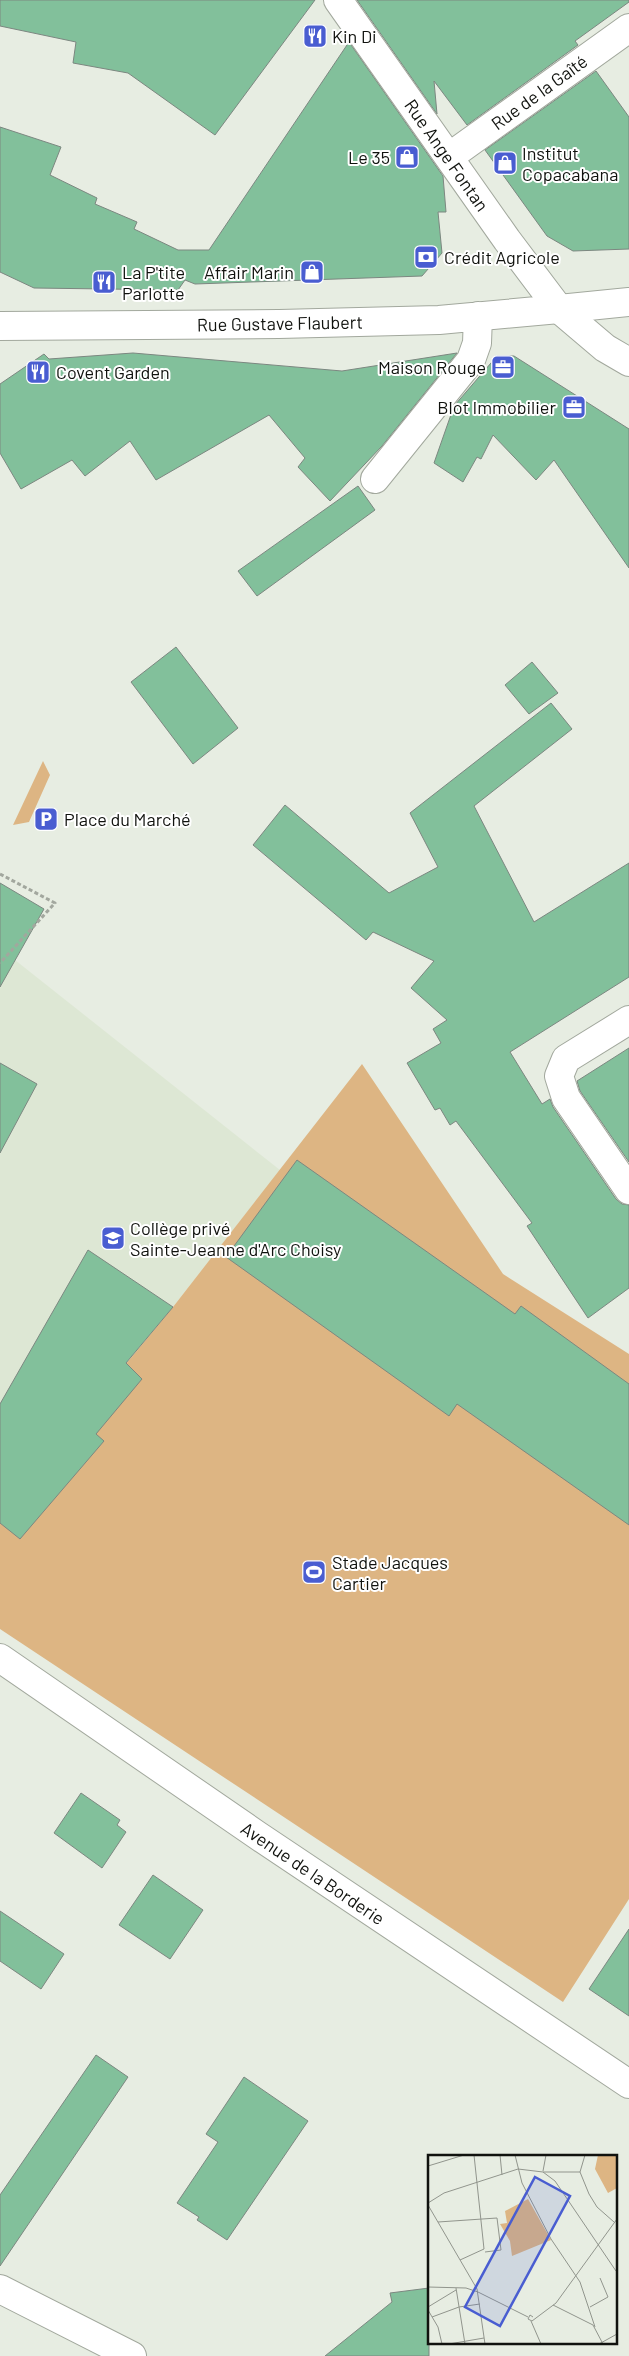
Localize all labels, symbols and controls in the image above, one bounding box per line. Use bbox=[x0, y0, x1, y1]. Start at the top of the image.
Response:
restaurant icon: Kin Di bbox=[302, 23, 328, 49]
place label: Kin Di bbox=[332, 25, 377, 47]
street label: Rue de la Gaîté bbox=[487, 50, 591, 134]
street label: Rue Ange Fontan bbox=[400, 95, 494, 215]
place label: Institut Copacabana bbox=[522, 142, 618, 185]
shop icon: Le 35 bbox=[394, 144, 420, 170]
place label: Le 35 bbox=[348, 146, 390, 168]
shop icon: Institut Copacabana bbox=[492, 150, 518, 176]
bank icon: Crédit Agricole bbox=[413, 244, 439, 270]
place label: Crédit Agricole bbox=[444, 246, 560, 268]
shop icon: Affair Marin bbox=[299, 259, 325, 285]
place label: La P'tite Parlotte bbox=[122, 261, 185, 304]
place label: Affair Marin bbox=[204, 261, 294, 283]
restaurant icon: La P'tite Parlotte bbox=[91, 269, 117, 295]
street label: Rue Gustave Flaubert bbox=[197, 311, 363, 335]
office icon: Maison Rouge bbox=[490, 354, 516, 380]
place label: Maison Rouge bbox=[378, 356, 486, 378]
restaurant icon: Covent Garden bbox=[25, 359, 51, 385]
place label: Covent Garden bbox=[56, 361, 170, 383]
office icon: Blot Immobilier bbox=[561, 394, 587, 420]
place label: Blot Immobilier bbox=[437, 396, 556, 418]
parking icon: Place du Marché bbox=[33, 806, 59, 832]
place label: Place du Marché bbox=[64, 808, 191, 830]
place label: Collège privé Sainte-Jeanne d'Arc Choisy bbox=[130, 1217, 341, 1260]
school or university icon: Collège privé Sainte-Jeanne d'Arc Choisy bbox=[100, 1225, 126, 1251]
place label: Stade Jacques Cartier bbox=[332, 1551, 448, 1594]
sports icon: Stade Jacques Cartier bbox=[301, 1559, 327, 1585]
street label: Avenue de la Borderie bbox=[237, 1817, 389, 1929]
inset map bbox=[428, 2155, 616, 2344]

